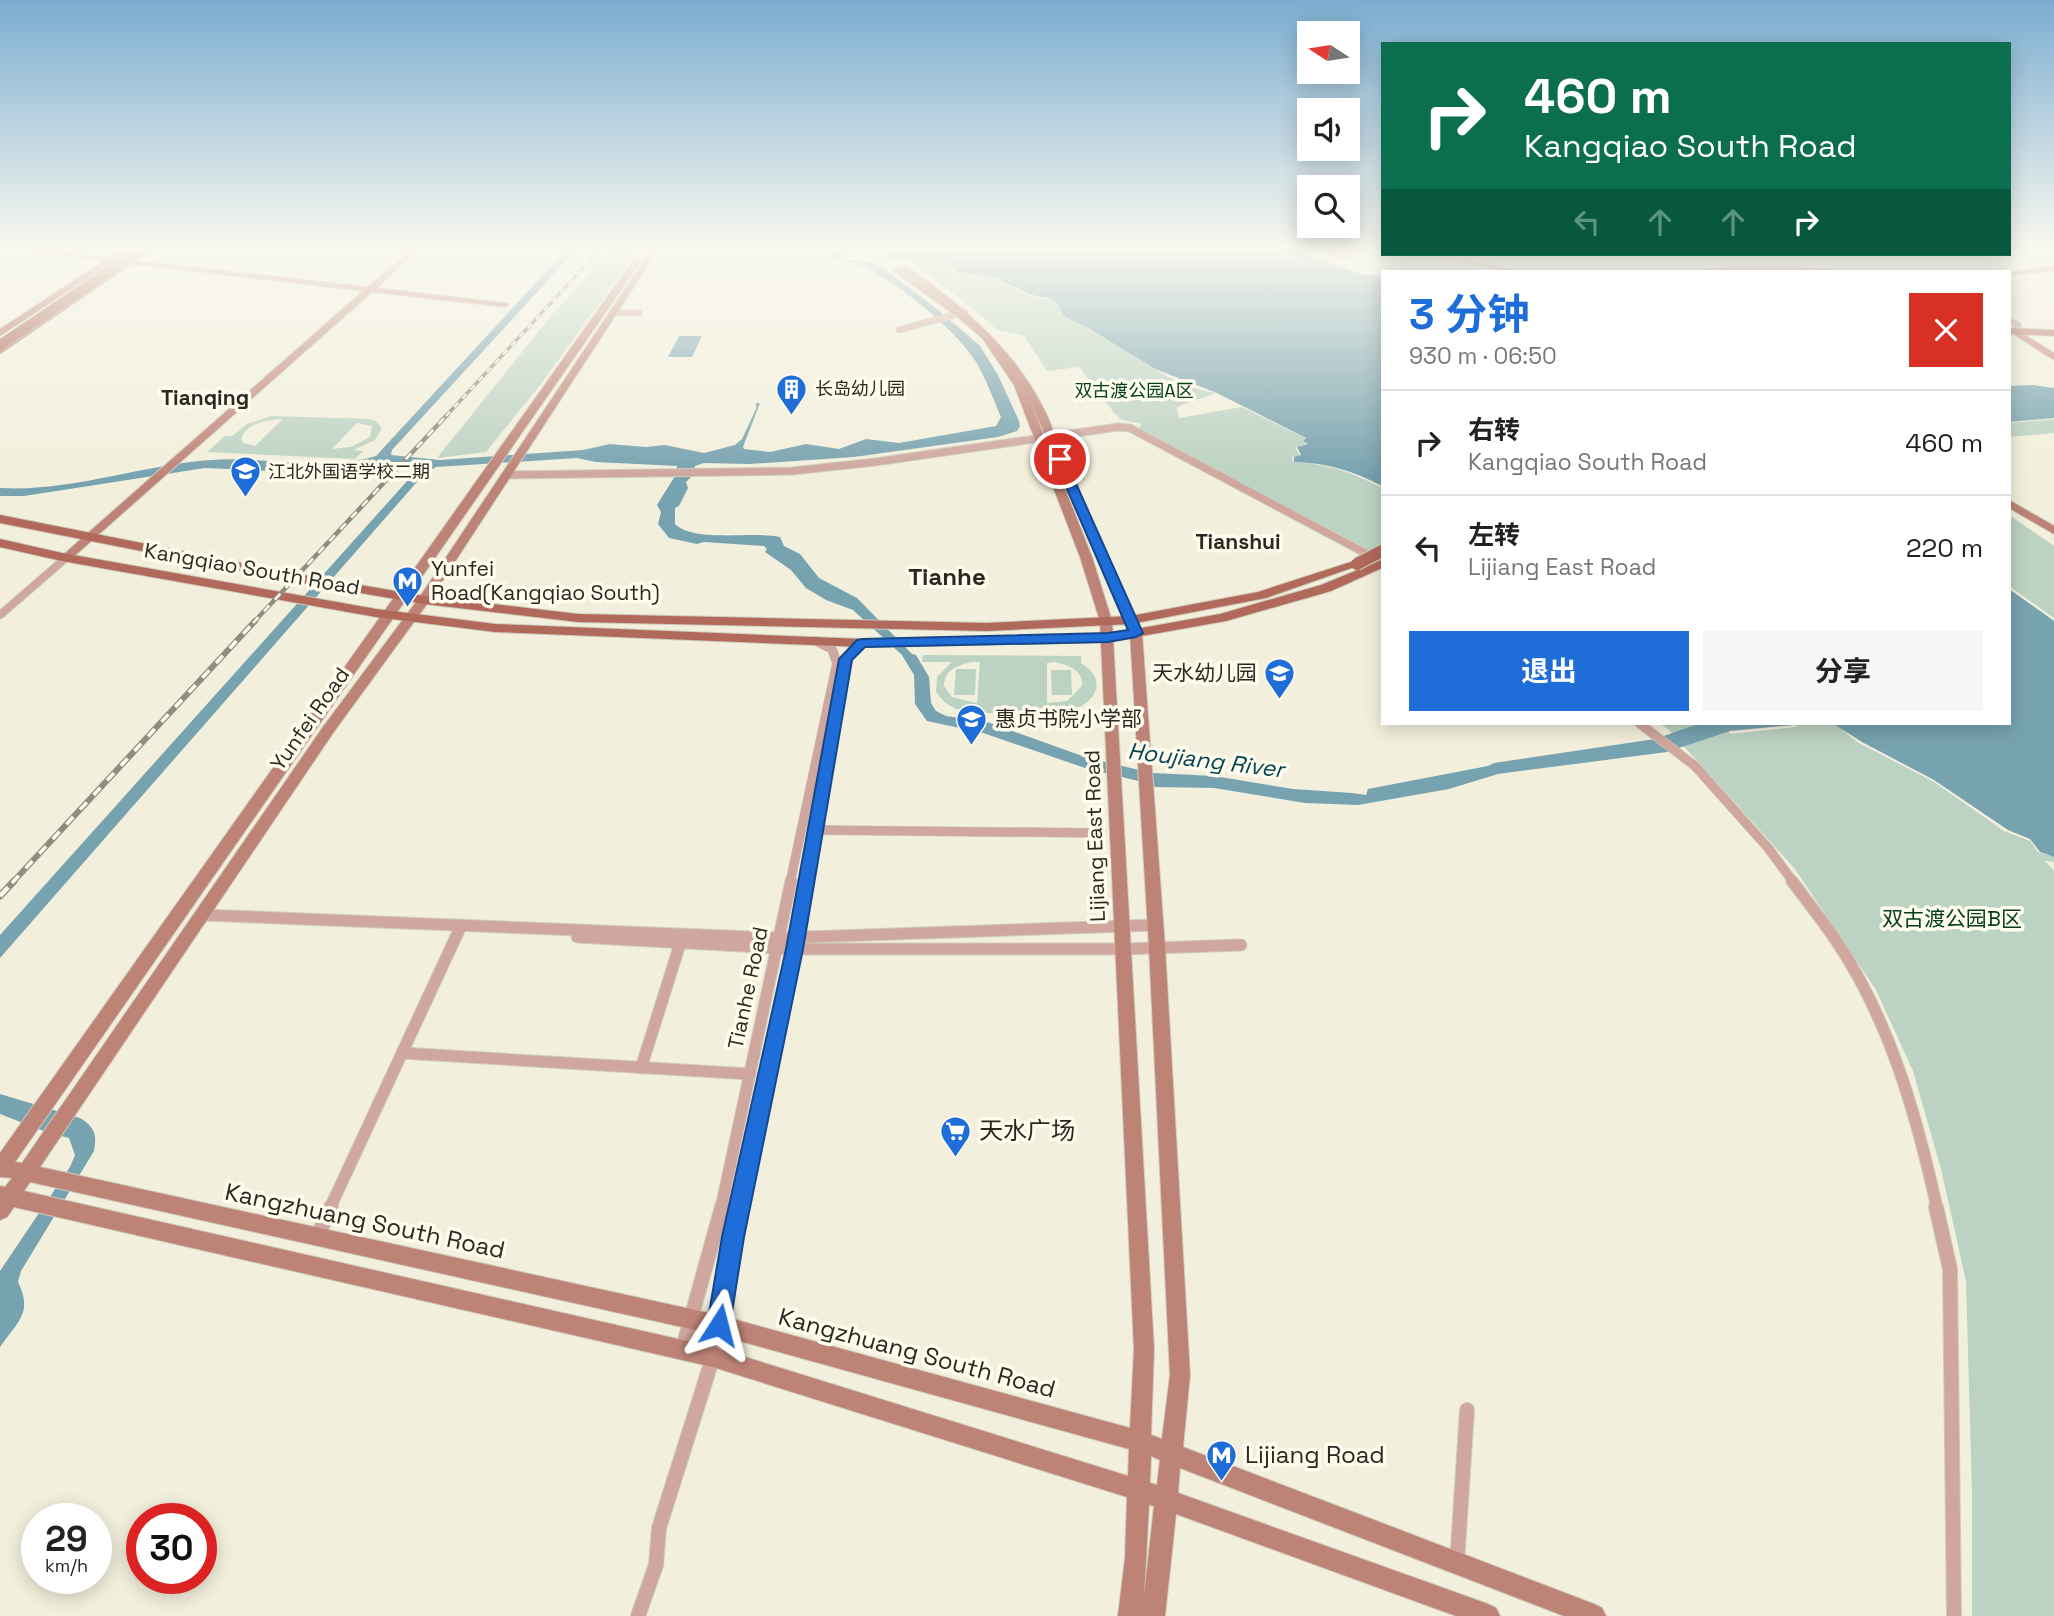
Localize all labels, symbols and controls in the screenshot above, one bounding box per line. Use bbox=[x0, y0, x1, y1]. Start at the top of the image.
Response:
north arrow bbox=[1297, 21, 1360, 84]
map controls bbox=[1297, 21, 1360, 238]
text: 460 m bbox=[1524, 65, 1672, 127]
icon: right bbox=[1409, 70, 1500, 161]
button: sound bbox=[1297, 98, 1360, 161]
text: Kangqiao South Road bbox=[1524, 126, 1857, 166]
button: search bbox=[1297, 175, 1360, 238]
icon: left bbox=[1568, 203, 1606, 241]
icon: ahead bbox=[1641, 203, 1679, 241]
icon: ahead bbox=[1714, 203, 1752, 241]
icon: right bbox=[1787, 203, 1825, 241]
text: 3 分钟 bbox=[1409, 288, 1529, 341]
button: close bbox=[1909, 293, 1983, 367]
text: 930 m · 06:50 bbox=[1409, 341, 1557, 371]
building icon: 长岛幼儿园 bbox=[775, 372, 809, 416]
place label: 长岛幼儿园 bbox=[815, 377, 905, 400]
park label: 双古渡公园A区 bbox=[1074, 379, 1194, 402]
district label: Tianqing bbox=[161, 384, 249, 411]
text: 右转 bbox=[1468, 413, 1520, 447]
icon: right bbox=[1409, 424, 1447, 462]
text: 460 m bbox=[1905, 426, 1983, 460]
pin bbox=[1030, 429, 1090, 489]
icon: arrive bbox=[1041, 440, 1079, 478]
text: Kangqiao South Road bbox=[1468, 447, 1707, 477]
school or university icon: 江北外国语学校二期 bbox=[228, 455, 262, 499]
place label: 江北外国语学校二期 bbox=[268, 460, 430, 483]
text: 左转 bbox=[1468, 518, 1520, 552]
district label: Tianshui bbox=[1195, 528, 1281, 555]
icon: left bbox=[1409, 529, 1447, 567]
text: 220 m bbox=[1906, 531, 1983, 565]
street label: Kangqiao South Road bbox=[142, 536, 362, 601]
text: Lijiang East Road bbox=[1468, 552, 1656, 582]
place label: Yunfei Road(Kangqiao South) bbox=[431, 555, 660, 606]
district label: Tianhe bbox=[908, 561, 986, 592]
metro station icon: Yunfei Road(Kangqiao South) bbox=[391, 564, 425, 608]
button: 退出 bbox=[1409, 631, 1689, 711]
button: 分享 bbox=[1703, 631, 1983, 711]
school or university icon: 天水幼儿园 bbox=[1263, 656, 1297, 700]
place label: 天水幼儿园 bbox=[1152, 659, 1257, 686]
street label: Yunfei Road bbox=[264, 662, 355, 776]
school or university icon: 惠贞书院小学部 bbox=[955, 702, 989, 746]
place label: 惠贞书院小学部 bbox=[995, 705, 1142, 732]
water label: Houjiang River bbox=[1126, 736, 1288, 785]
street label: Lijiang East Road bbox=[1078, 750, 1111, 922]
park label: 双古渡公园B区 bbox=[1882, 905, 2022, 932]
street label: Tianhe Road bbox=[721, 924, 774, 1052]
supermarket icon: 天水广场 bbox=[939, 1114, 973, 1158]
place label: 天水广场 bbox=[979, 1115, 1075, 1146]
street label: Kangzhuang South Road bbox=[222, 1176, 508, 1265]
position arrow bbox=[682, 1288, 756, 1362]
street label: Kangzhuang South Road bbox=[775, 1301, 1059, 1404]
metro station icon: Lijiang Road bbox=[1205, 1438, 1239, 1482]
place label: Lijiang Road bbox=[1245, 1439, 1385, 1470]
speed limit sign: 30 bbox=[126, 1503, 217, 1594]
text: 29 bbox=[45, 1517, 88, 1561]
text: km/h bbox=[45, 1554, 88, 1577]

